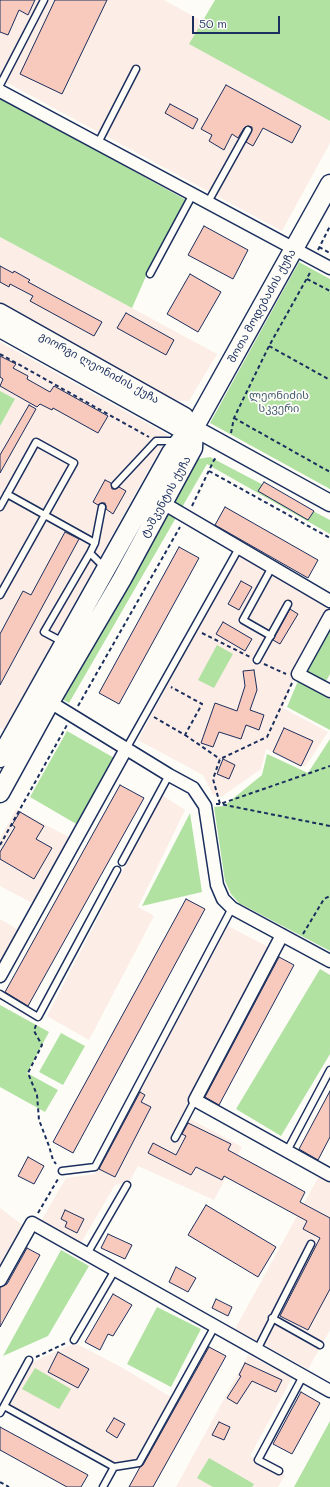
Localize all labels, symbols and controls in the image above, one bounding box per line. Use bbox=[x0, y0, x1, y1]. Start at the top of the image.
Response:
scale bar bbox=[194, 8, 282, 34]
text: 50 m bbox=[199, 15, 227, 31]
street label: შოთა მოდებაძის ქუჩა bbox=[225, 247, 299, 365]
street label: გიორგი ლეონიძის ქუჩა bbox=[37, 329, 161, 407]
park label: ლეონიძის სკვერი bbox=[249, 389, 309, 415]
street label: ტაშკენტის ქუჩა bbox=[138, 454, 194, 540]

